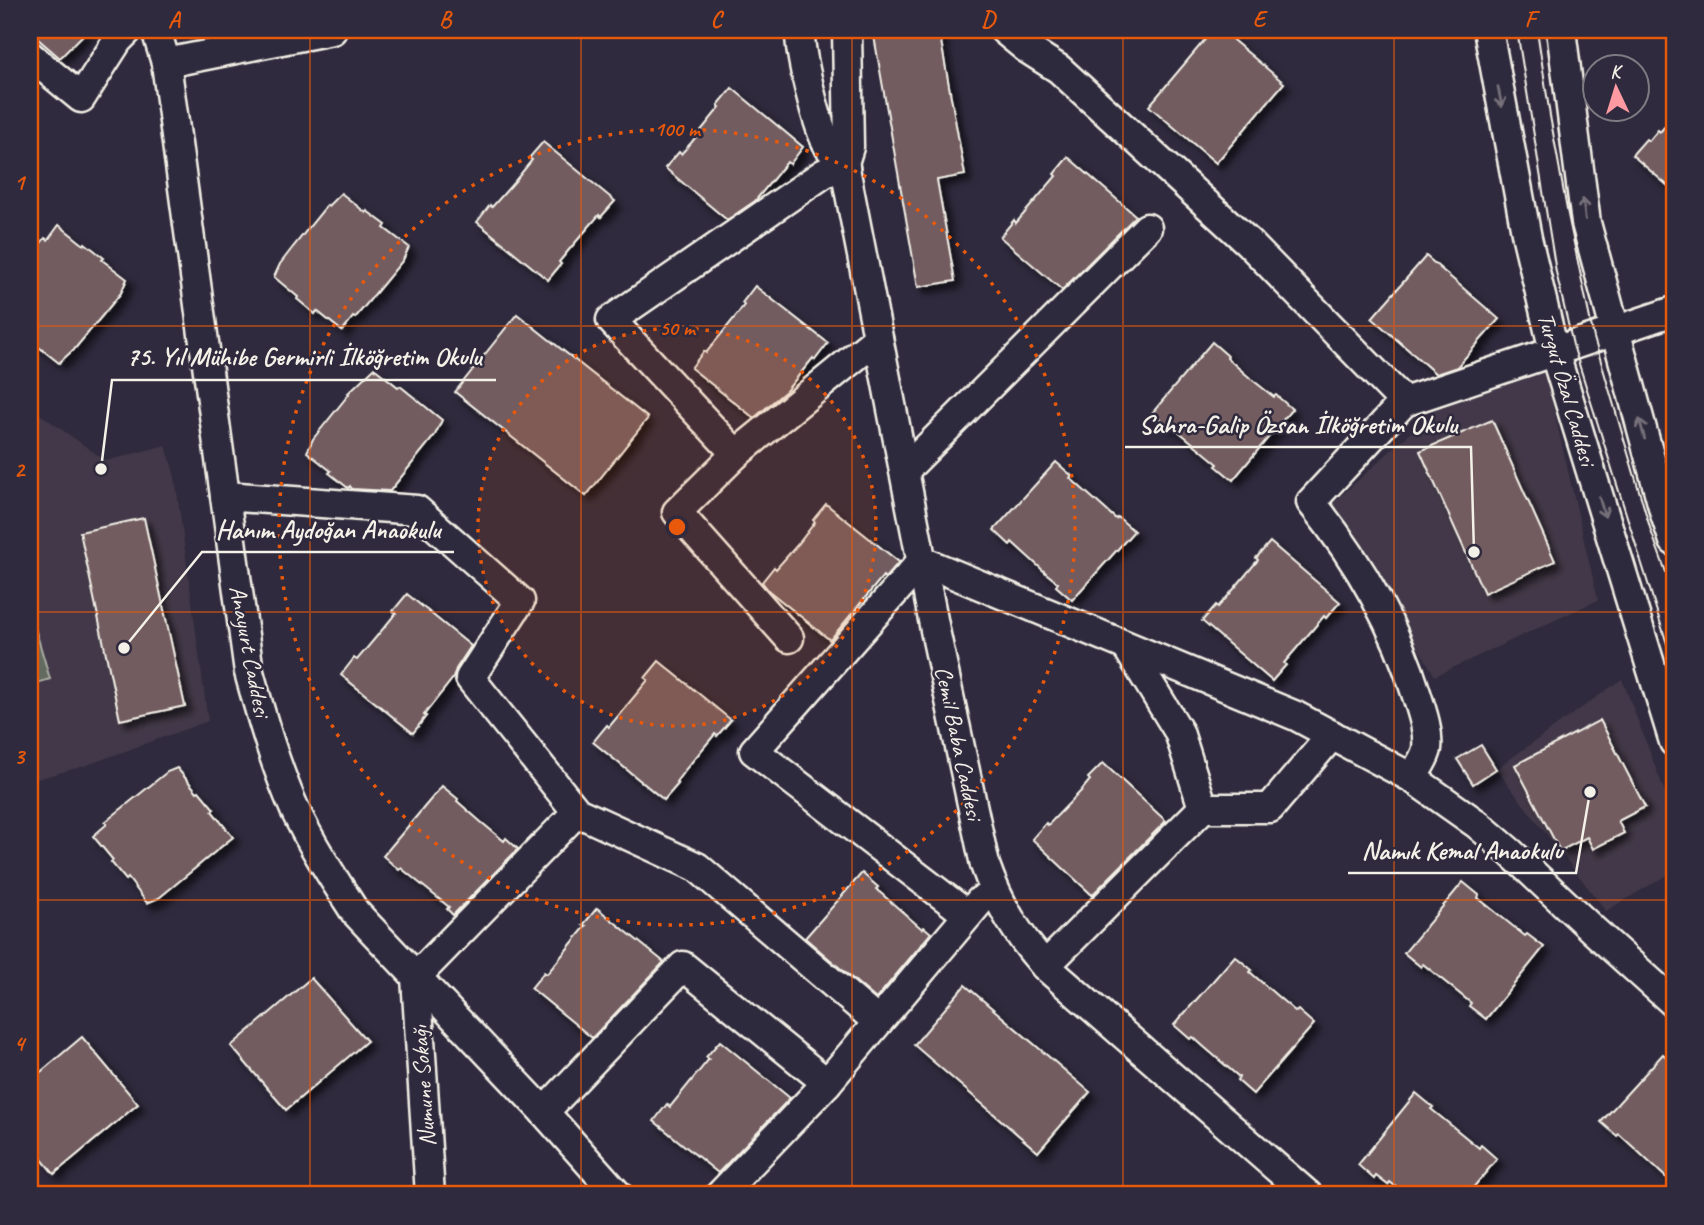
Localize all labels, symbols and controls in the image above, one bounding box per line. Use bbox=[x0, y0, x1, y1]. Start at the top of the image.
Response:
text: A bbox=[168, 5, 182, 34]
text: B bbox=[439, 5, 453, 34]
text: C bbox=[711, 5, 725, 34]
text: D bbox=[981, 5, 997, 34]
text: E bbox=[1253, 5, 1269, 34]
text: F bbox=[1525, 5, 1541, 34]
north arrow bbox=[1582, 52, 1652, 122]
text: K bbox=[1609, 59, 1625, 84]
one-way arrow bbox=[1494, 85, 1508, 108]
text: 100 m bbox=[654, 116, 702, 142]
text: 1 bbox=[14, 168, 27, 197]
one-way arrow bbox=[1578, 198, 1591, 221]
street label: Turgut Özal Caddesi bbox=[1531, 309, 1604, 471]
text: 50 m bbox=[659, 315, 697, 341]
callout: 75. Yıl Mühibe Germirli İlköğretim Okulu bbox=[112, 333, 496, 380]
text: 75. Yıl Mühibe Germirli İlköğretim Okulu bbox=[127, 340, 484, 373]
callout: Sahra-Galip Özsan İlköğretim Okulu bbox=[1125, 400, 1471, 447]
text: Sahra-Galip Özsan İlköğretim Okulu bbox=[1139, 408, 1460, 441]
one-way arrow bbox=[1635, 418, 1648, 440]
text: 2 bbox=[14, 455, 27, 484]
one-way arrow bbox=[1597, 496, 1610, 518]
callout: Hanım Aydoğan Anaokulu bbox=[202, 505, 454, 552]
text: Hanım Aydoğan Anaokulu bbox=[216, 513, 443, 546]
centre of rings bbox=[665, 515, 689, 539]
street label: Anayurt Caddesi bbox=[223, 583, 278, 722]
street label: Cemil Baba Caddesi bbox=[928, 663, 990, 825]
text: 3 bbox=[14, 742, 27, 771]
callout: Namık Kemal Anaokulu bbox=[1348, 826, 1576, 873]
text: Namık Kemal Anaokulu bbox=[1362, 834, 1565, 867]
street label: Numune Sokağı bbox=[404, 1023, 442, 1148]
text: 4 bbox=[14, 1029, 27, 1058]

